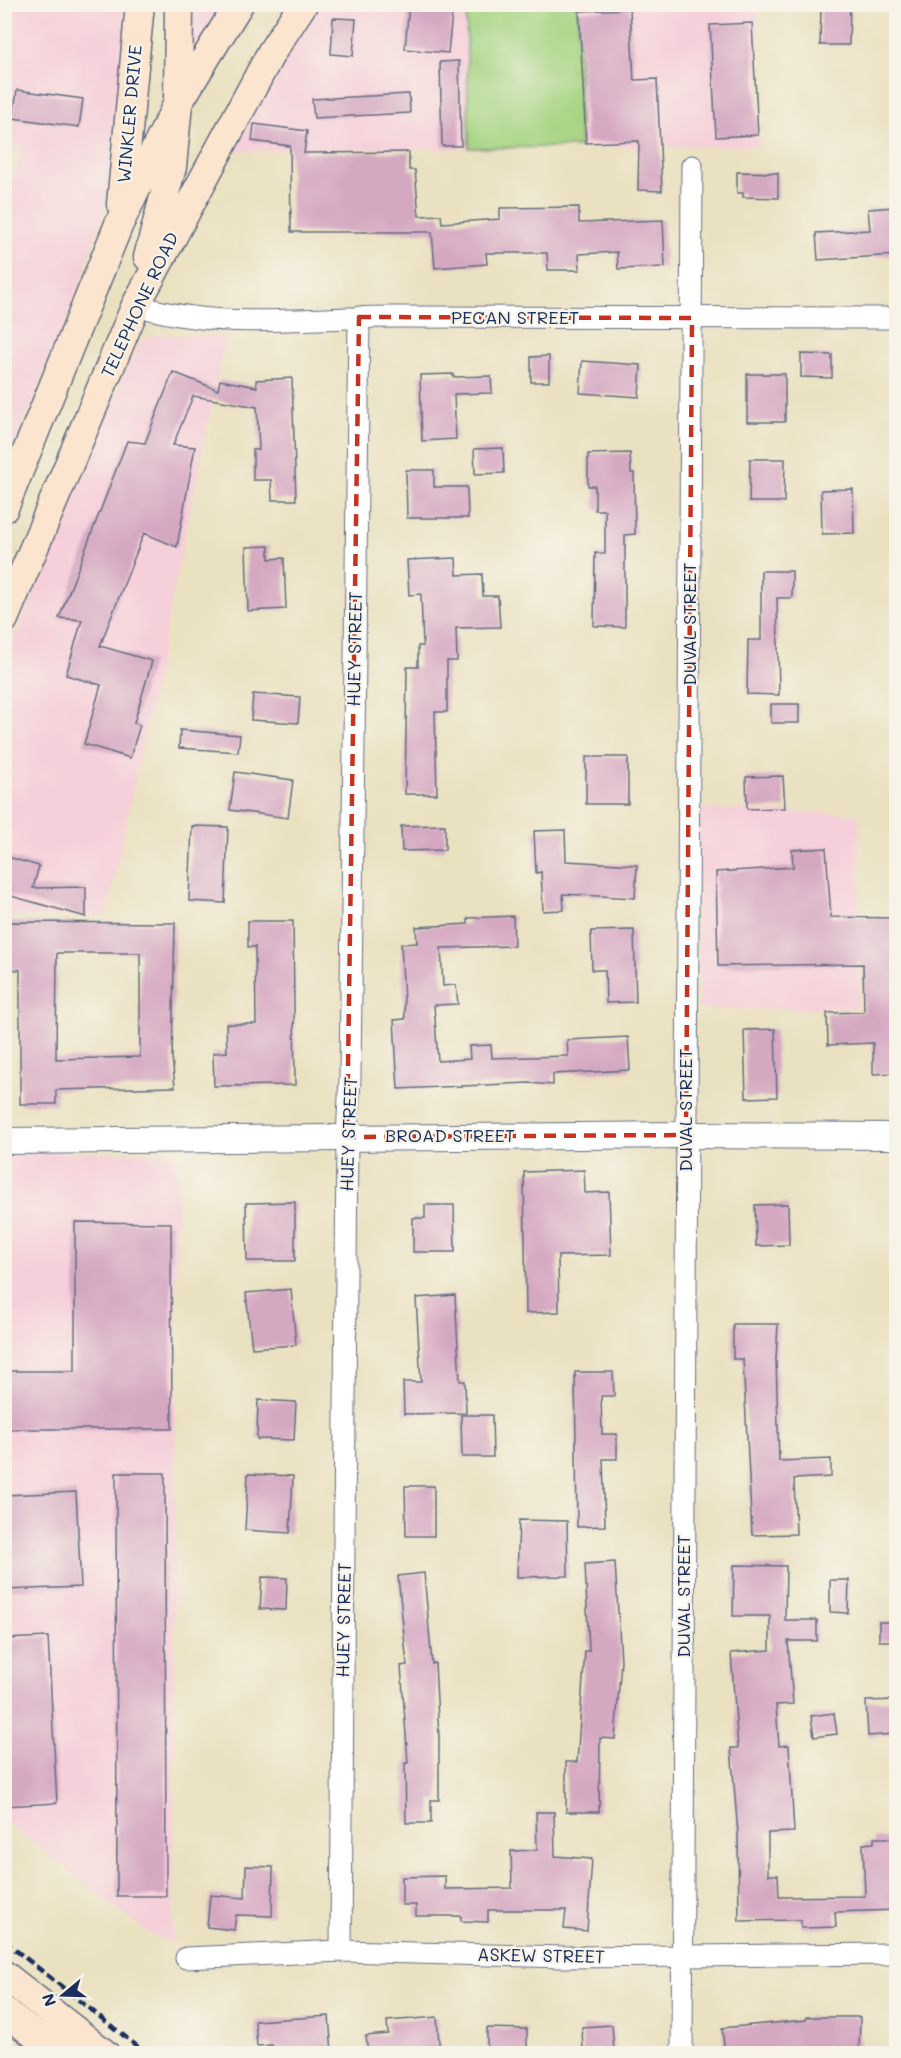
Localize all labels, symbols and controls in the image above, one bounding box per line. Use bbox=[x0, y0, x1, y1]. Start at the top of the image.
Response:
street label: WINKLER DRIVE bbox=[111, 44, 147, 184]
street label: TELEPHONE ROAD bbox=[95, 228, 183, 381]
street label: PECAN STREET bbox=[451, 305, 579, 329]
street label: DUVAL STREET bbox=[677, 562, 701, 686]
street label: HUEY STREET bbox=[341, 591, 367, 707]
street label: DUVAL STREET bbox=[673, 1048, 697, 1172]
street label: HUEY STREET bbox=[334, 1076, 362, 1192]
street label: BROAD STREET bbox=[385, 1123, 515, 1147]
street label: DUVAL STREET bbox=[671, 1534, 695, 1658]
street label: HUEY STREET bbox=[330, 1562, 356, 1678]
street label: ASKEW STREET bbox=[477, 1942, 605, 1968]
north arrow bbox=[33, 1965, 93, 2025]
text: N bbox=[36, 1991, 60, 2009]

